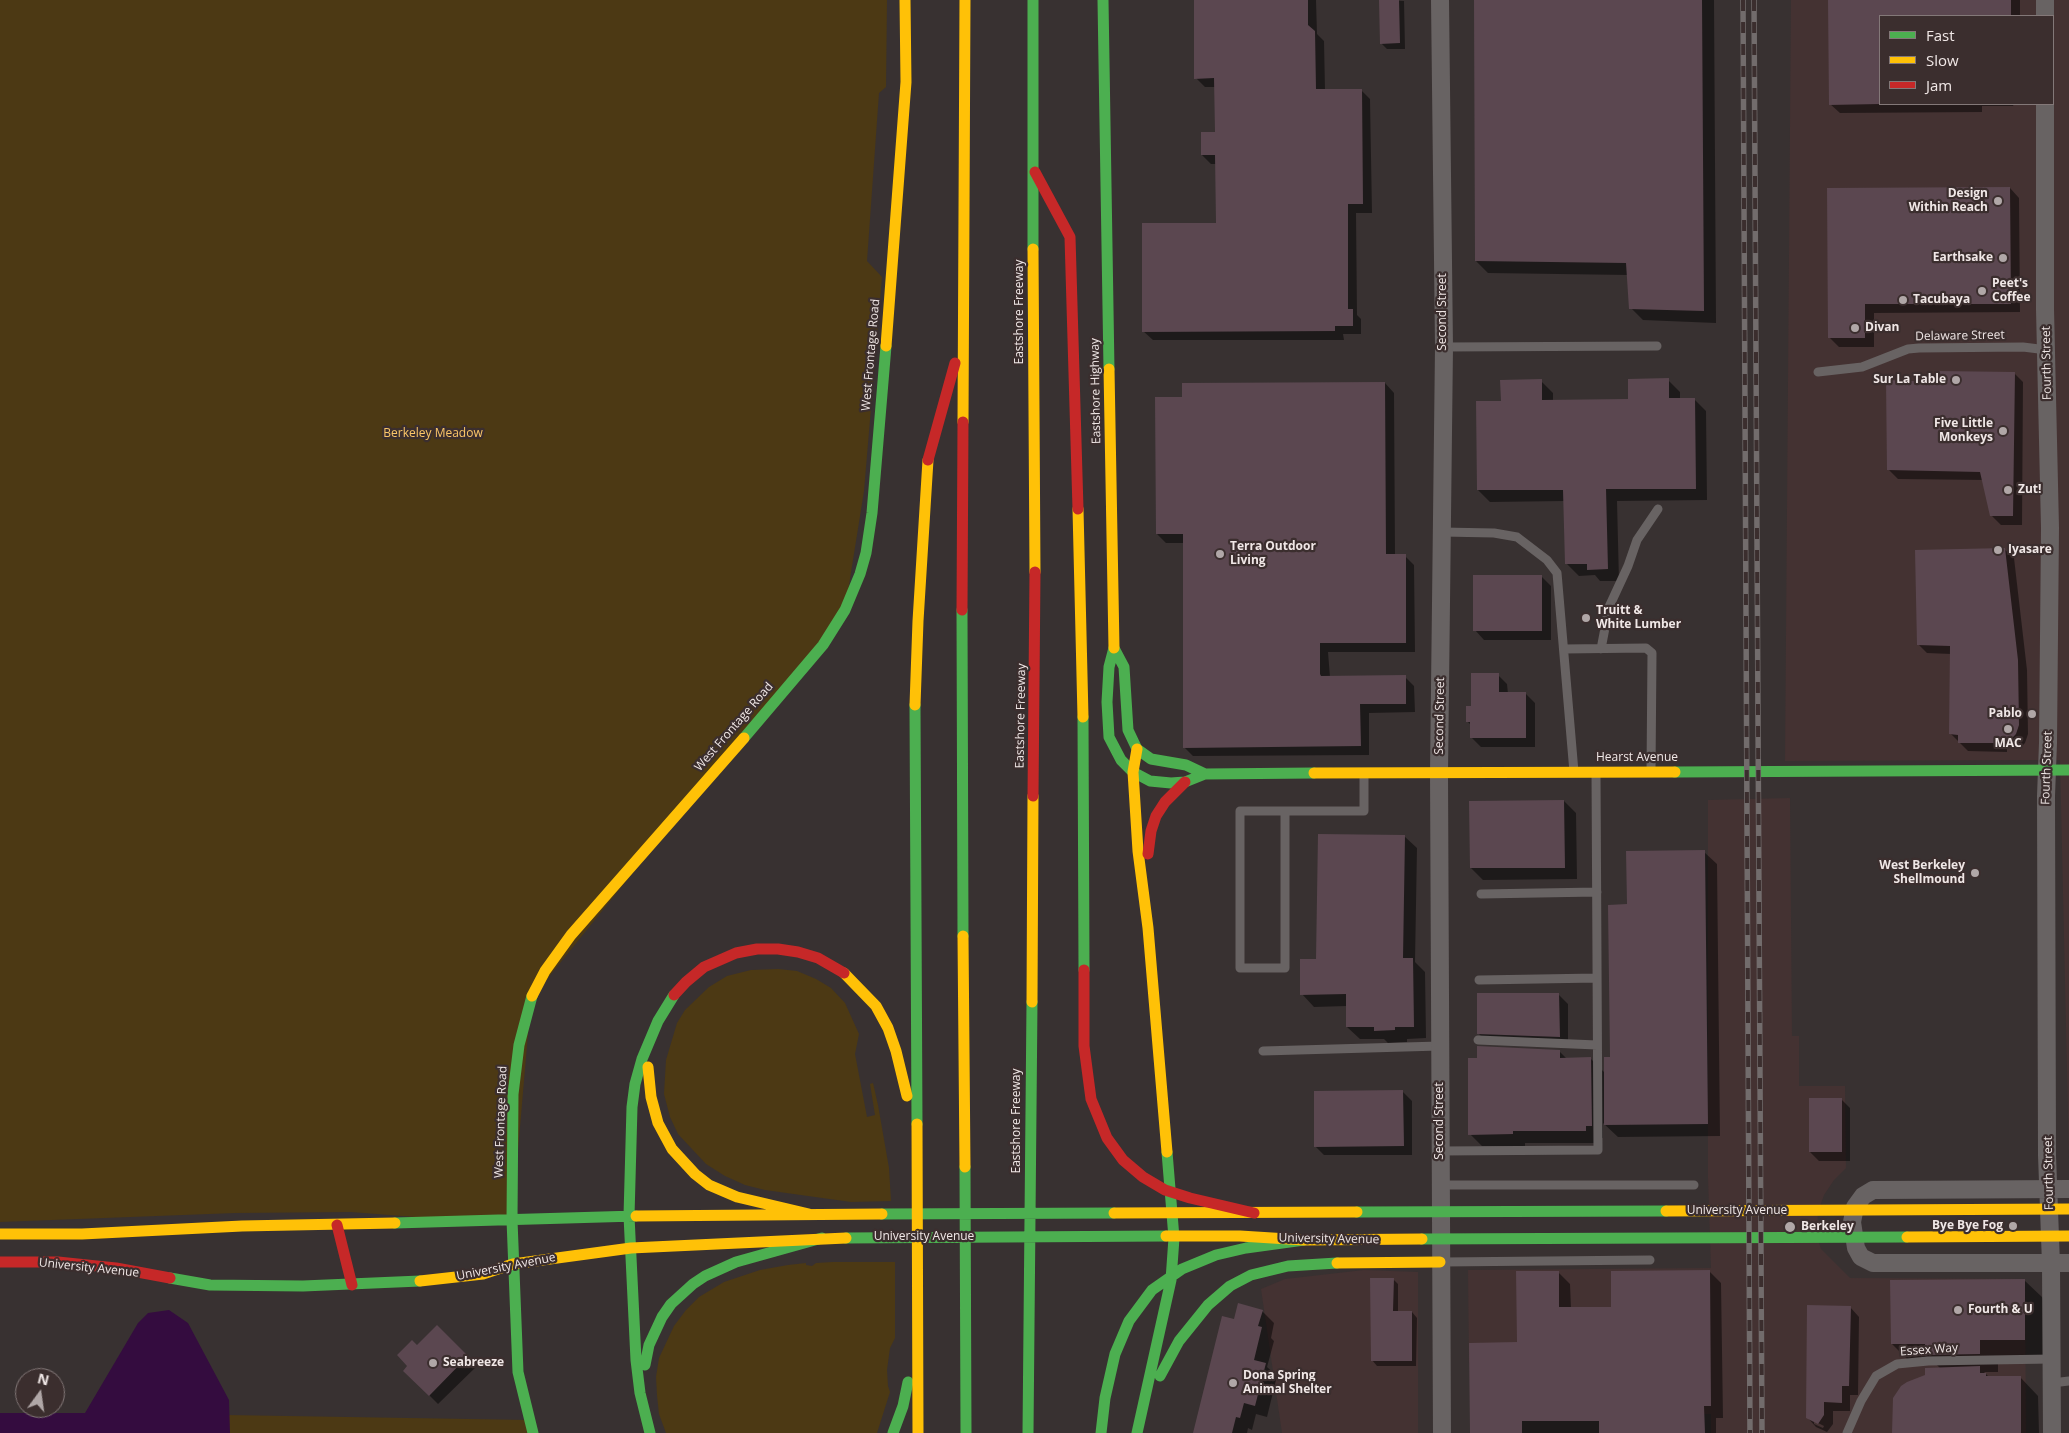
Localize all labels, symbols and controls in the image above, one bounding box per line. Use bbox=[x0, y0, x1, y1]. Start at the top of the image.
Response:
legend bbox=[1879, 15, 2054, 105]
text: Fast bbox=[1926, 25, 1955, 45]
text: Slow bbox=[1926, 50, 1959, 70]
text: Jam bbox=[1926, 75, 1952, 95]
place label: Design Within Reach bbox=[1909, 187, 1988, 215]
marker: Design Within Reach bbox=[1992, 195, 2004, 207]
place label: Earthsake bbox=[1933, 251, 1993, 265]
marker: Earthsake bbox=[1997, 252, 2009, 264]
street label: Eastshore Freeway bbox=[1013, 260, 1027, 364]
street label: Second Street bbox=[1436, 273, 1450, 351]
place label: Peet's Coffee bbox=[1992, 277, 2031, 305]
marker: Peet's Coffee bbox=[1976, 285, 1988, 297]
place label: Tacubaya bbox=[1913, 293, 1970, 307]
marker: Tacubaya bbox=[1897, 294, 1909, 306]
street label: West Frontage Road bbox=[859, 298, 883, 412]
place label: Divan bbox=[1865, 321, 1900, 335]
marker: Divan bbox=[1849, 322, 1861, 334]
street label: Fourth Street bbox=[2039, 326, 2055, 400]
street label: Delaware Street bbox=[1915, 328, 2005, 344]
street label: Eastshore Highway bbox=[1088, 338, 1104, 444]
place label: Sur La Table bbox=[1873, 373, 1946, 387]
marker: Sur La Table bbox=[1950, 374, 1962, 386]
place label: Five Little Monkeys bbox=[1934, 417, 1993, 445]
marker: Five Little Monkeys bbox=[1997, 425, 2009, 437]
park label: Berkeley Meadow bbox=[383, 427, 483, 441]
place label: Zut! bbox=[2018, 483, 2041, 497]
marker: Zut! bbox=[2002, 484, 2014, 496]
place label: Terra Outdoor Living bbox=[1230, 540, 1316, 568]
place label: Iyasare bbox=[2008, 543, 2052, 557]
marker: Iyasare bbox=[1992, 544, 2004, 556]
marker: Terra Outdoor Living bbox=[1214, 548, 1226, 560]
place label: Truitt & White Lumber bbox=[1596, 604, 1681, 632]
marker: Truitt & White Lumber bbox=[1580, 612, 1592, 624]
street label: Eastshore Freeway bbox=[1013, 663, 1029, 769]
street label: Second Street bbox=[1432, 677, 1448, 755]
street label: West Frontage Road bbox=[692, 680, 776, 774]
place label: Pablo bbox=[1989, 707, 2022, 721]
marker: Pablo bbox=[2026, 708, 2038, 720]
marker: MAC bbox=[2002, 723, 2014, 735]
street label: Fourth Street bbox=[2039, 731, 2055, 805]
place label: MAC bbox=[1994, 737, 2022, 751]
street label: Hearst Avenue bbox=[1596, 751, 1678, 765]
place label: West Berkeley Shellmound bbox=[1879, 859, 1965, 887]
marker: West Berkeley Shellmound bbox=[1969, 867, 1981, 879]
street label: West Frontage Road bbox=[492, 1066, 510, 1178]
street label: Eastshore Freeway bbox=[1010, 1069, 1024, 1173]
street label: Second Street bbox=[1433, 1082, 1447, 1160]
street label: Fourth Street bbox=[2041, 1136, 2057, 1210]
street label: University Avenue bbox=[1687, 1204, 1787, 1218]
place label: Bye Bye Fog bbox=[1932, 1219, 2003, 1233]
marker: Berkeley bbox=[1783, 1220, 1797, 1234]
place label: Berkeley bbox=[1801, 1220, 1854, 1234]
marker: Bye Bye Fog bbox=[2007, 1220, 2019, 1232]
street label: University Avenue bbox=[874, 1230, 974, 1244]
street label: University Avenue bbox=[1279, 1231, 1379, 1247]
street label: University Avenue bbox=[455, 1250, 557, 1284]
street label: University Avenue bbox=[38, 1256, 140, 1280]
place label: Fourth & U bbox=[1968, 1303, 2033, 1317]
marker: Fourth & U bbox=[1952, 1304, 1964, 1316]
street label: Essex Way bbox=[1900, 1341, 1958, 1359]
place label: Seabreeze bbox=[443, 1356, 504, 1370]
marker: Seabreeze bbox=[427, 1357, 439, 1369]
north arrow bbox=[15, 1368, 65, 1418]
text: N bbox=[36, 1368, 51, 1390]
place label: Dona Spring Animal Shelter bbox=[1243, 1369, 1332, 1397]
marker: Dona Spring Animal Shelter bbox=[1227, 1377, 1239, 1389]

